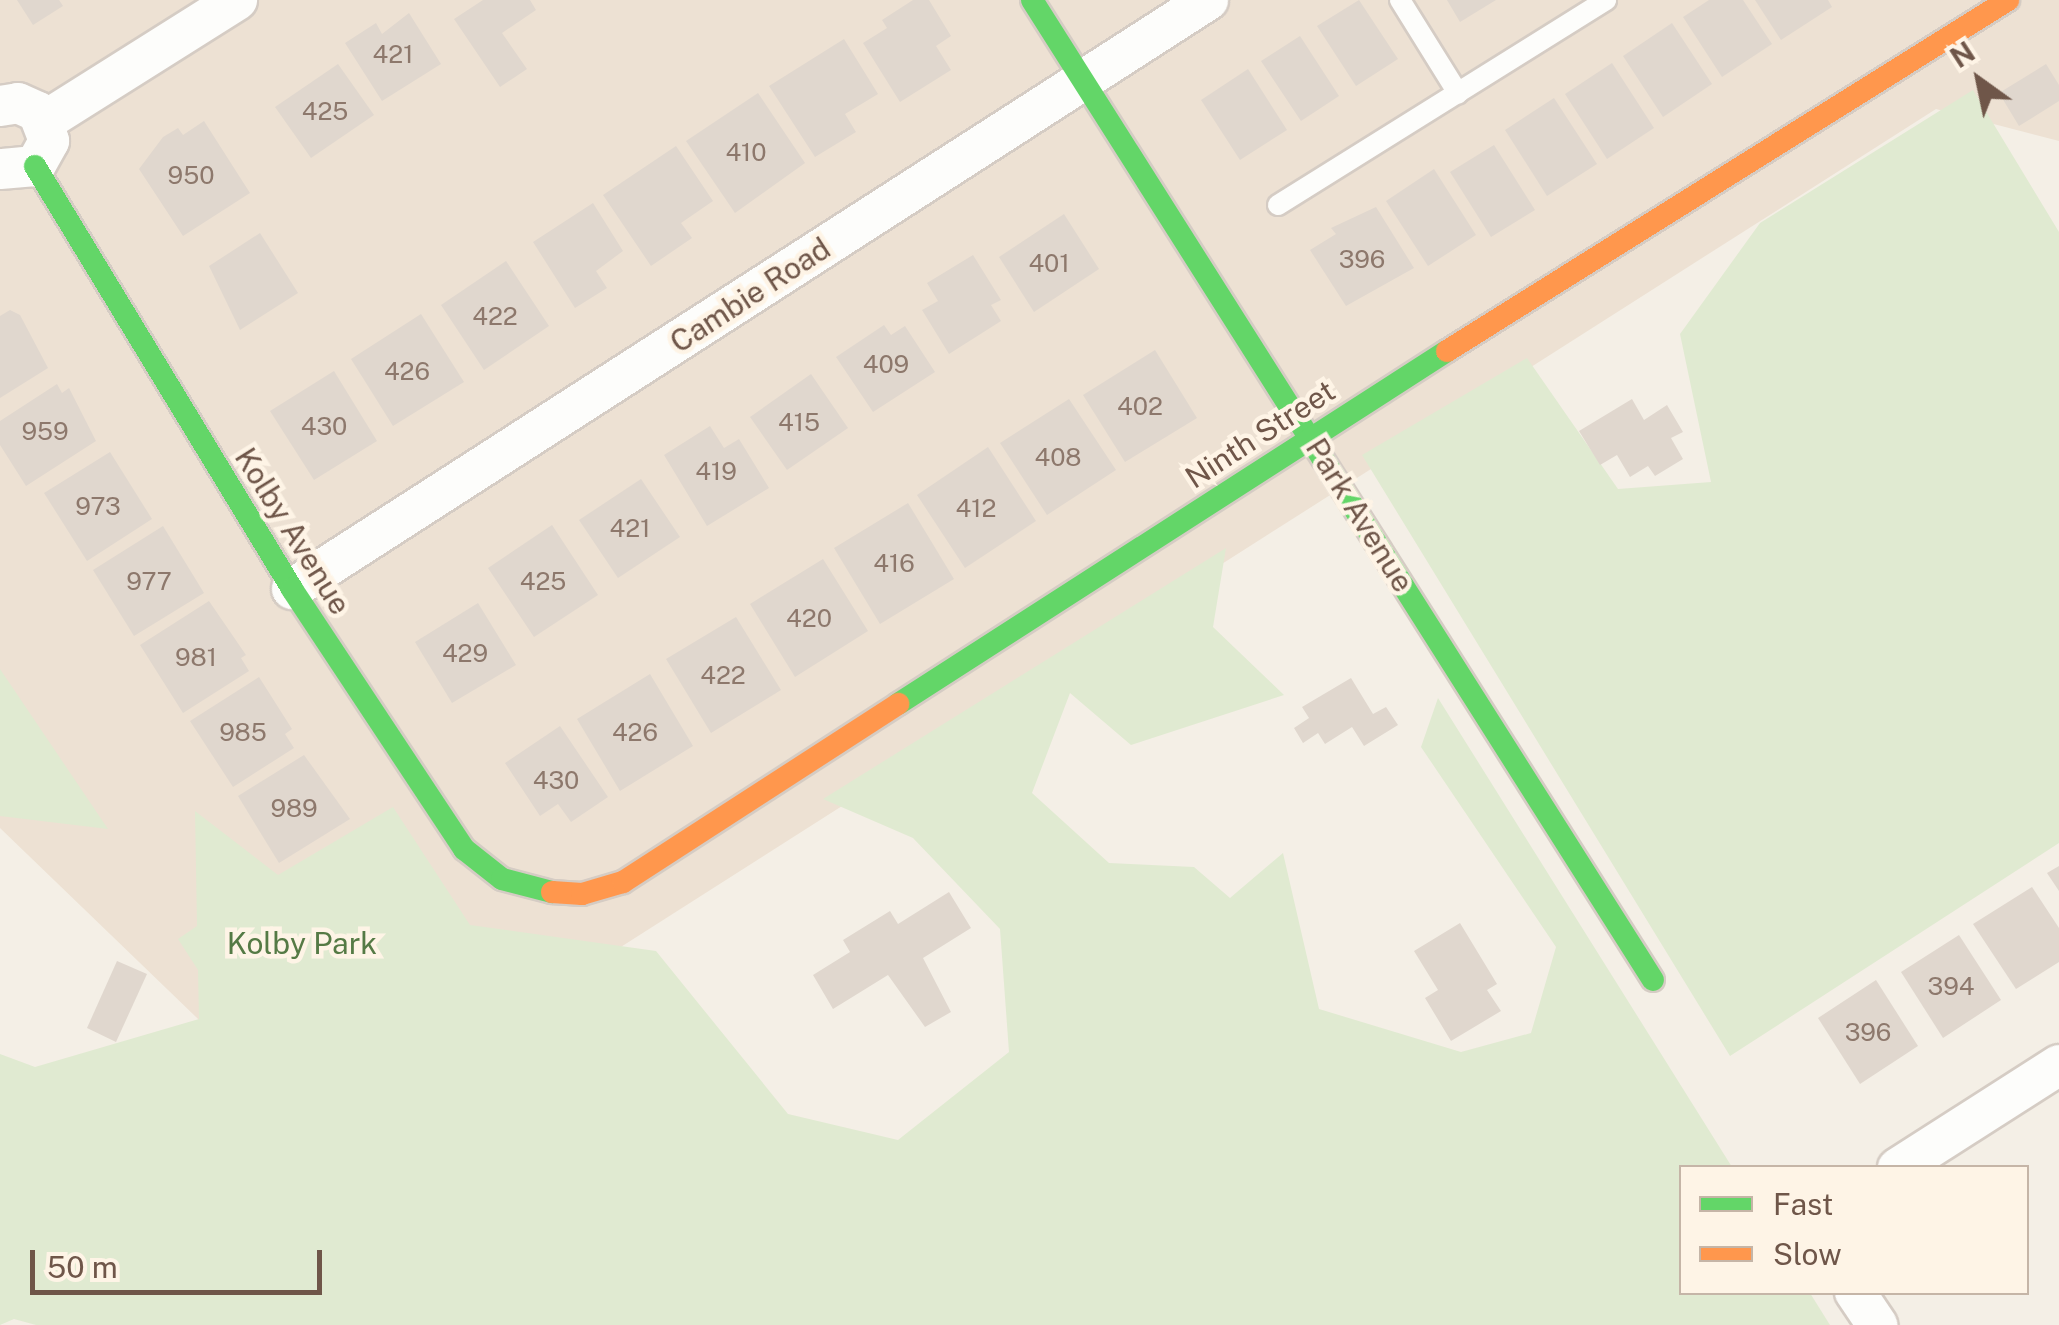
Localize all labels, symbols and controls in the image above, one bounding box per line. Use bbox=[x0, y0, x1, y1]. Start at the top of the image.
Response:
north arrow bbox=[1929, 30, 2029, 130]
text: N bbox=[1944, 35, 1981, 74]
house number: 421 bbox=[373, 39, 413, 69]
house number: 425 bbox=[302, 96, 348, 126]
house number: 410 bbox=[725, 137, 767, 167]
house number: 950 bbox=[168, 160, 214, 190]
street label: Cambie Road bbox=[663, 230, 837, 360]
house number: 396 bbox=[1339, 244, 1385, 274]
house number: 401 bbox=[1028, 248, 1070, 278]
house number: 422 bbox=[472, 301, 518, 331]
house number: 409 bbox=[863, 349, 909, 379]
house number: 426 bbox=[384, 356, 430, 386]
street label: Ninth Street bbox=[1179, 372, 1341, 496]
house number: 402 bbox=[1117, 391, 1163, 421]
house number: 415 bbox=[778, 407, 820, 437]
house number: 430 bbox=[301, 411, 347, 441]
house number: 959 bbox=[21, 416, 69, 446]
street label: Park Avenue bbox=[1299, 432, 1421, 598]
street label: Kolby Avenue bbox=[228, 441, 358, 621]
house number: 408 bbox=[1034, 442, 1082, 472]
house number: 419 bbox=[695, 456, 737, 486]
house number: 973 bbox=[75, 491, 121, 521]
house number: 412 bbox=[956, 493, 996, 523]
house number: 421 bbox=[610, 513, 650, 543]
house number: 416 bbox=[873, 548, 915, 578]
house number: 977 bbox=[126, 566, 172, 596]
house number: 425 bbox=[520, 566, 566, 596]
house number: 420 bbox=[786, 603, 832, 633]
house number: 429 bbox=[442, 638, 488, 668]
house number: 981 bbox=[175, 642, 217, 672]
house number: 422 bbox=[700, 660, 746, 690]
house number: 985 bbox=[219, 717, 267, 747]
house number: 426 bbox=[612, 717, 658, 747]
house number: 430 bbox=[533, 765, 579, 795]
house number: 989 bbox=[270, 793, 318, 823]
park label: Kolby Park bbox=[227, 925, 377, 961]
house number: 394 bbox=[1928, 971, 1974, 1001]
house number: 396 bbox=[1845, 1017, 1891, 1047]
legend bbox=[1679, 1165, 2029, 1295]
text: Fast bbox=[1773, 1186, 1833, 1222]
scale bar bbox=[35, 1230, 328, 1292]
text: Slow bbox=[1773, 1236, 1842, 1272]
text: 50 m bbox=[47, 1249, 118, 1285]

